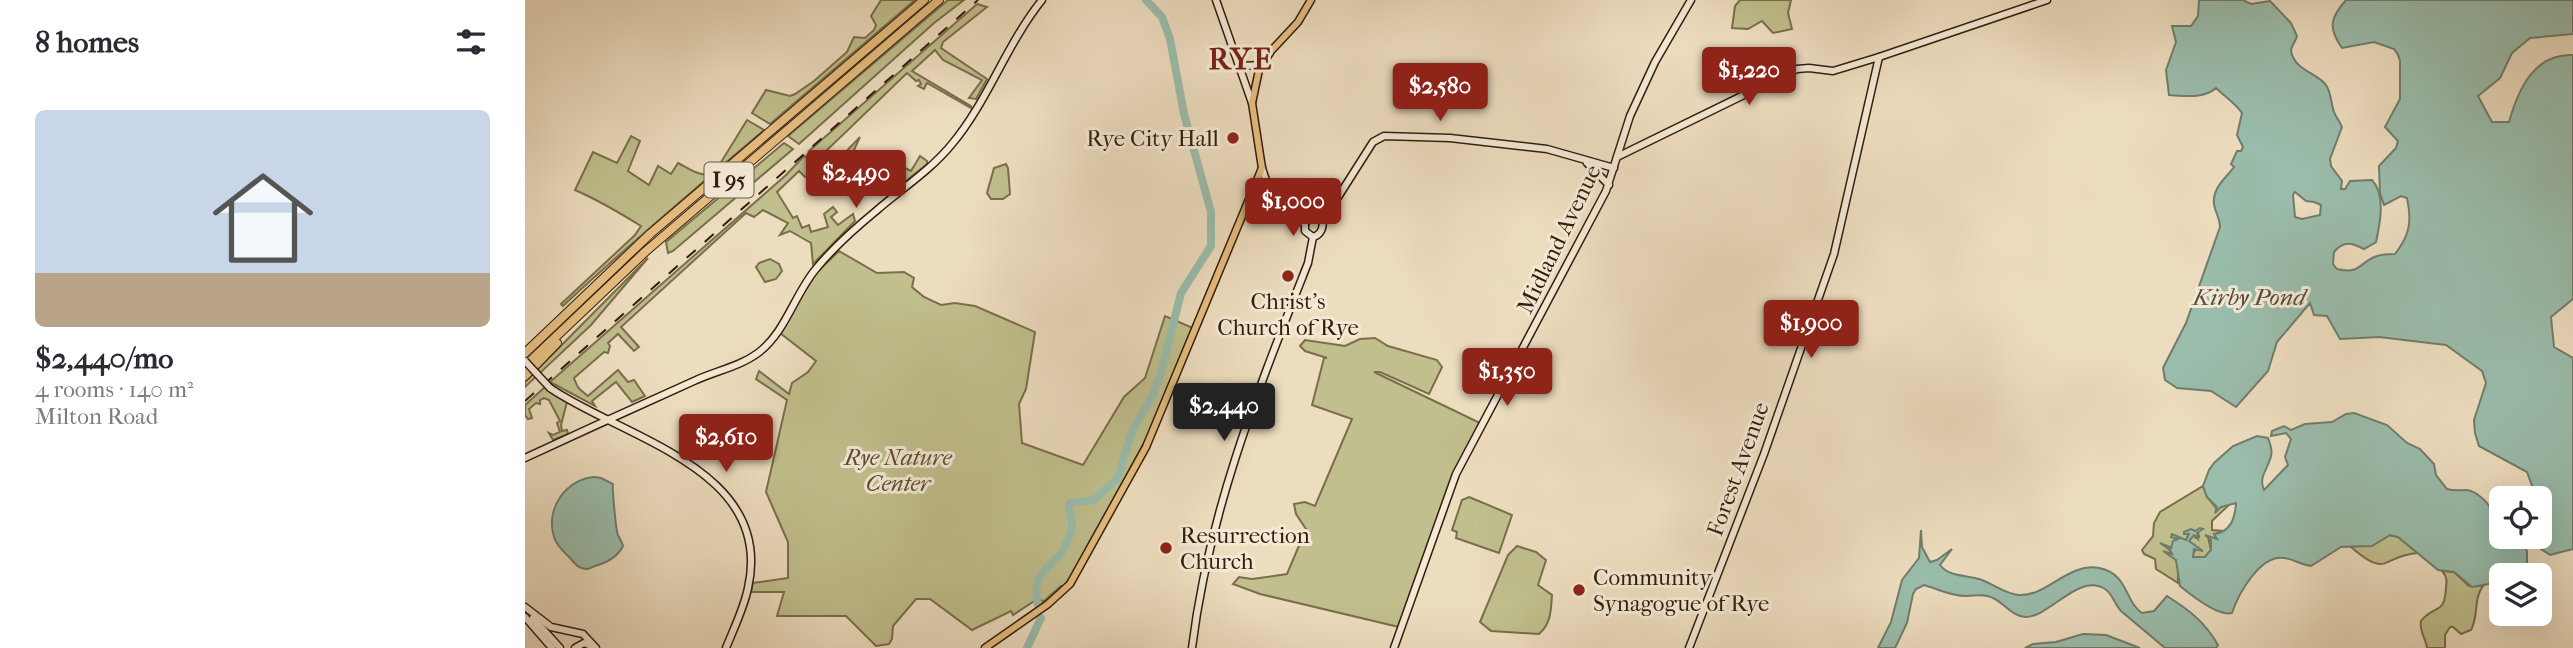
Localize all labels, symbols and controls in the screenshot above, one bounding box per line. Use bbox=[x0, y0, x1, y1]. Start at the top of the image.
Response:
icon: filters bbox=[452, 23, 490, 61]
text: 8 homes bbox=[35, 25, 139, 60]
district label: RYE bbox=[1208, 42, 1274, 77]
pin: $1,220 bbox=[1692, 48, 1806, 107]
text: $1,220 bbox=[1718, 56, 1780, 83]
pin: $2,580 bbox=[1383, 64, 1497, 123]
text: $2,580 bbox=[1409, 72, 1471, 99]
place label: Rye City Hall bbox=[1086, 125, 1220, 152]
marker: Rye City Hall bbox=[1225, 130, 1241, 146]
pin: $2,490 bbox=[799, 150, 913, 210]
icon: home bbox=[200, 155, 326, 281]
text: $2,490 bbox=[822, 159, 890, 186]
street label: Midland Avenue bbox=[1511, 160, 1607, 318]
road number: I 95 bbox=[705, 162, 753, 198]
pin: $1,000 bbox=[1236, 178, 1350, 238]
text: $1,000 bbox=[1261, 187, 1325, 214]
marker: Christ's Church of Rye bbox=[1280, 268, 1296, 284]
water label: Kirby Pond bbox=[2191, 283, 2308, 311]
place label: Christ's Church of Rye bbox=[1217, 288, 1359, 341]
pin: $1,900 bbox=[1754, 300, 1868, 360]
text: $1,900 bbox=[1780, 309, 1842, 336]
text: $2,440/mo bbox=[35, 341, 173, 376]
pin: $1,350 bbox=[1450, 348, 1564, 408]
text: $1,350 bbox=[1478, 357, 1536, 384]
text: 4 rooms · 140 m² bbox=[35, 376, 194, 403]
pin: $2,440 bbox=[1167, 384, 1281, 443]
text: $2,440 bbox=[1189, 392, 1259, 419]
street label: Forest Avenue bbox=[1701, 398, 1775, 540]
text: Milton Road bbox=[35, 403, 158, 430]
pin: $2,610 bbox=[669, 414, 783, 474]
text: $2,610 bbox=[695, 423, 757, 450]
park label: Rye Nature Center bbox=[842, 444, 953, 497]
map controls bbox=[2489, 486, 2552, 626]
button: locate bbox=[2489, 486, 2552, 549]
place label: Resurrection Church bbox=[1180, 522, 1311, 575]
marker: Resurrection Church bbox=[1158, 540, 1174, 556]
button: layers bbox=[2489, 563, 2552, 626]
place label: Community Synagogue of Rye bbox=[1593, 564, 1769, 617]
marker: Community Synagogue of Rye bbox=[1571, 582, 1587, 598]

